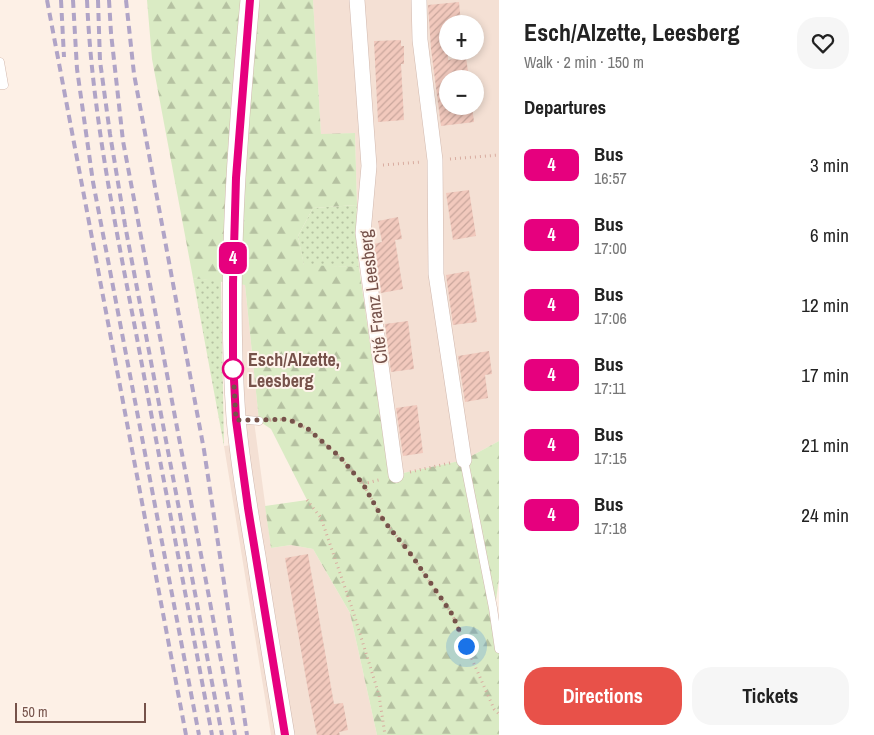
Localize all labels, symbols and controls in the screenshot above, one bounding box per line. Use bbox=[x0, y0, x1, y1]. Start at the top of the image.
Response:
map controls bbox=[439, 15, 484, 115]
button: + bbox=[439, 15, 484, 60]
text: Esch/Alzette, Leesberg bbox=[524, 16, 739, 48]
button: heart bbox=[797, 17, 849, 69]
text: Walk · 2 min · 150 m bbox=[524, 51, 644, 73]
button: − bbox=[439, 70, 484, 115]
text: Departures bbox=[524, 94, 606, 120]
text: Bus bbox=[594, 141, 623, 167]
text: 4 bbox=[547, 152, 556, 177]
text: 3 min bbox=[810, 152, 849, 178]
text: 16:57 bbox=[594, 167, 627, 189]
text: Bus bbox=[594, 211, 623, 237]
text: 4 bbox=[547, 222, 556, 247]
text: 6 min bbox=[810, 222, 849, 248]
street label: Cité Franz Leesberg bbox=[352, 228, 394, 365]
text: 17:00 bbox=[594, 237, 627, 259]
line badge: 4 bbox=[217, 242, 249, 274]
text: 4 bbox=[229, 245, 237, 270]
text: Bus bbox=[594, 281, 623, 307]
text: 4 bbox=[547, 292, 556, 317]
text: 12 min bbox=[801, 292, 849, 318]
text: 17:06 bbox=[594, 307, 627, 329]
place label: Esch/Alzette, Leesberg bbox=[248, 347, 340, 393]
text: Bus bbox=[594, 351, 623, 377]
marker: Esch/Alzette, Leesberg bbox=[222, 358, 244, 380]
text: 4 bbox=[547, 362, 556, 387]
text: 17 min bbox=[801, 362, 849, 388]
text: 17:11 bbox=[594, 377, 626, 399]
text: Bus bbox=[594, 421, 623, 447]
text: 4 bbox=[547, 432, 556, 457]
text: 21 min bbox=[801, 432, 849, 458]
text: 17:15 bbox=[594, 447, 627, 469]
text: Bus bbox=[594, 491, 623, 517]
text: 4 bbox=[547, 502, 556, 527]
text: 24 min bbox=[801, 502, 849, 528]
text: 17:18 bbox=[594, 517, 627, 539]
your location bbox=[454, 634, 479, 659]
button: Directions bbox=[524, 667, 682, 725]
button: Tickets bbox=[692, 667, 849, 725]
scale bar bbox=[15, 700, 146, 723]
text: 50 m bbox=[22, 703, 48, 721]

